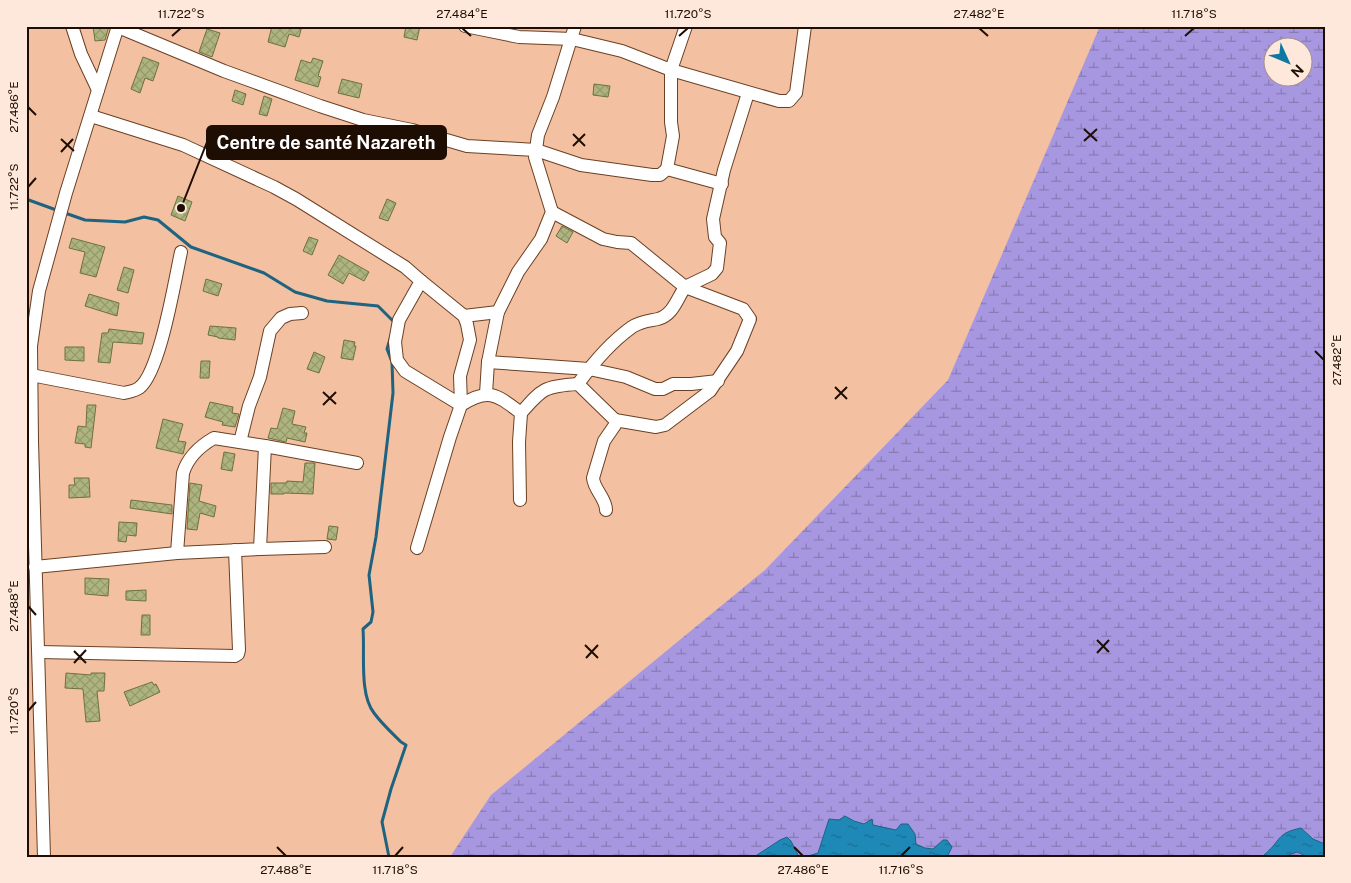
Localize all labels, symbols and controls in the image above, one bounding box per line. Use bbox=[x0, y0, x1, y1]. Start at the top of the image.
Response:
text: 11.722°S bbox=[157, 7, 205, 21]
text: 27.484°E bbox=[436, 7, 488, 21]
text: 11.720°S bbox=[664, 7, 712, 21]
text: 27.482°E bbox=[954, 7, 1005, 21]
text: 11.718°S bbox=[1171, 7, 1217, 21]
north arrow bbox=[1264, 38, 1314, 88]
text: N bbox=[1288, 62, 1307, 81]
text: 27.486°E bbox=[7, 81, 21, 133]
callout: Centre de santé Nazareth bbox=[207, 126, 446, 159]
text: Centre de santé Nazareth bbox=[217, 132, 435, 153]
text: 11.722°S bbox=[7, 163, 21, 211]
text: 27.482°E bbox=[1330, 335, 1344, 386]
text: 27.488°E bbox=[7, 580, 21, 632]
text: 11.720°S bbox=[7, 687, 21, 735]
text: 27.488°E bbox=[260, 863, 312, 877]
text: 11.718°S bbox=[372, 863, 418, 877]
text: 27.486°E bbox=[777, 863, 829, 877]
text: 11.716°S bbox=[878, 863, 924, 877]

